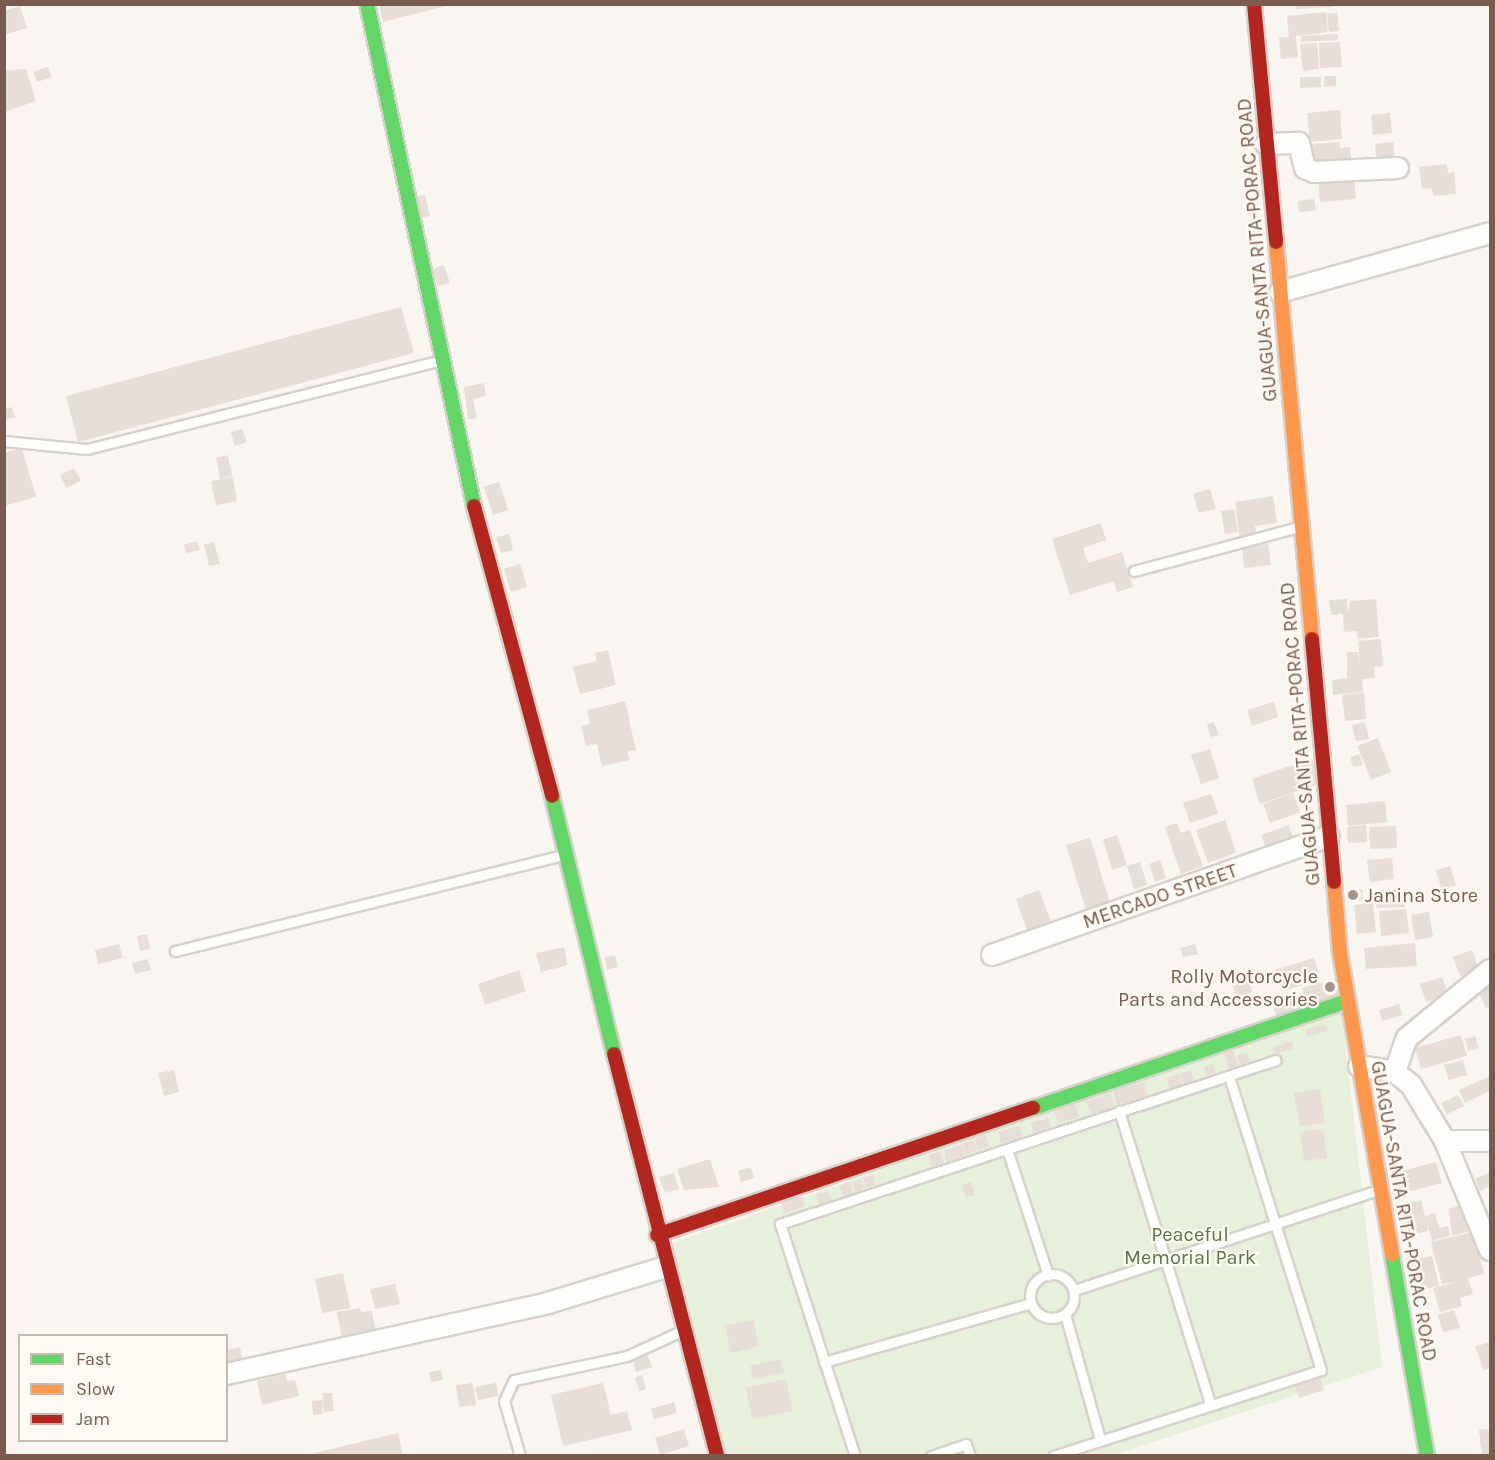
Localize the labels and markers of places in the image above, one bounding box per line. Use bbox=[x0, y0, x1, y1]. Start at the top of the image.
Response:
place label: Janina Store bbox=[1365, 883, 1478, 907]
marker: Janina Store bbox=[1346, 888, 1360, 902]
place label: Rolly Motorcycle Parts and Accessories bbox=[1118, 964, 1318, 1011]
marker: Rolly Motorcycle Parts and Accessories bbox=[1323, 980, 1337, 994]

